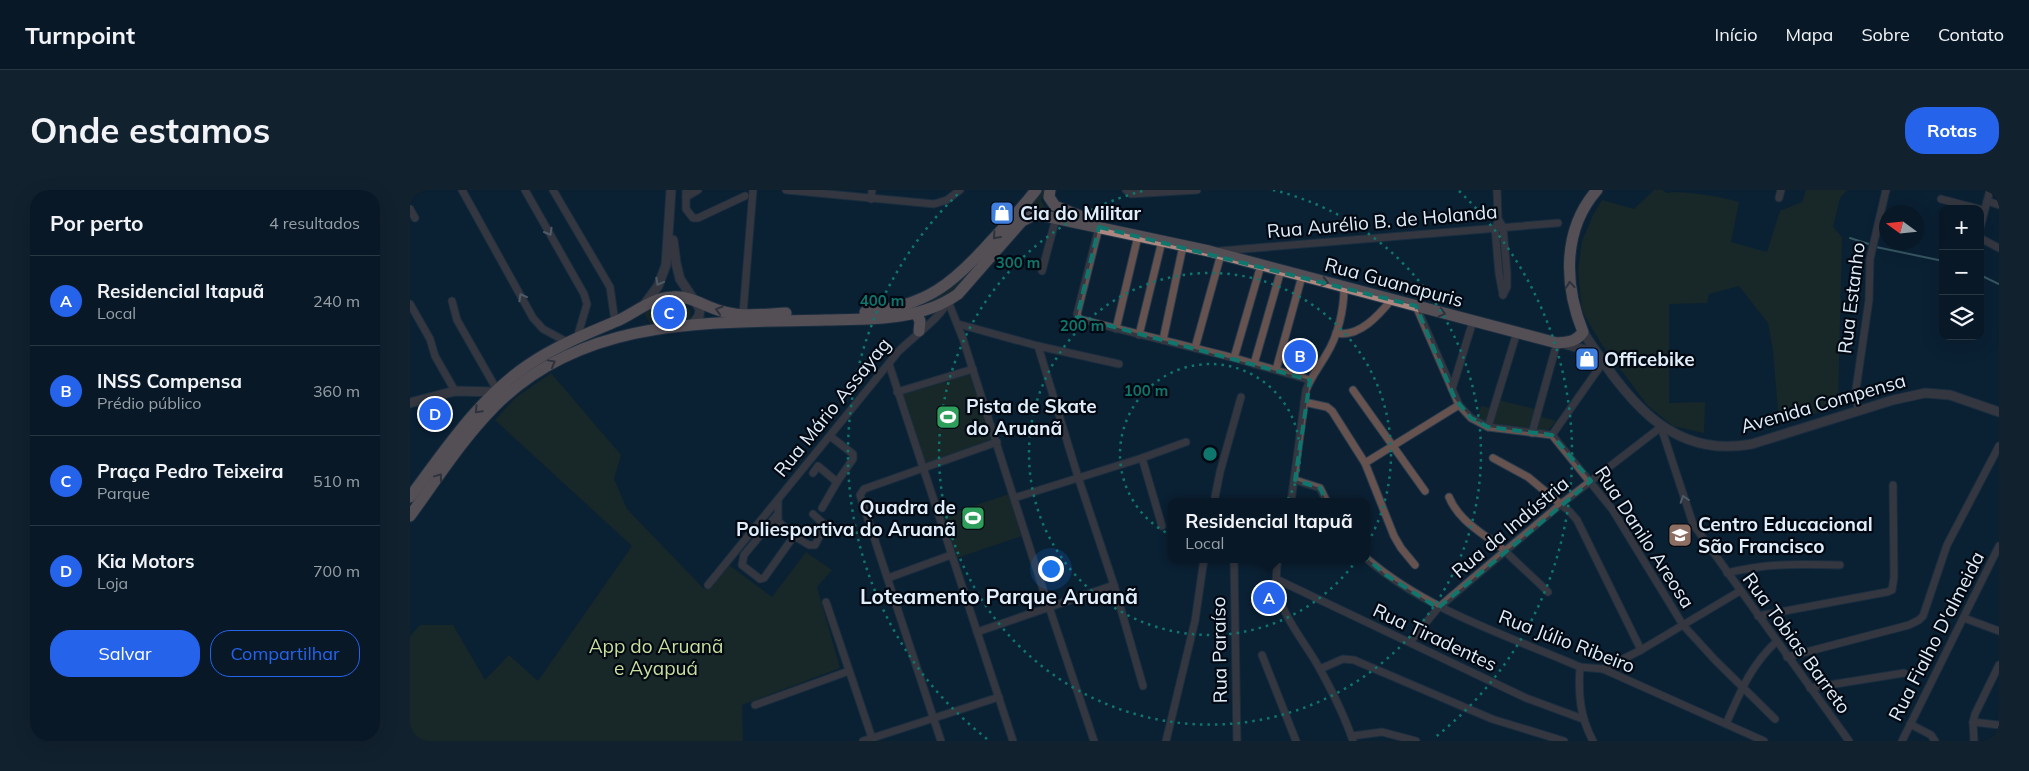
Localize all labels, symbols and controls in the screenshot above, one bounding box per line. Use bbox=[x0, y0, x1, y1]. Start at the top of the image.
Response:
text: Turnpoint bbox=[25, 20, 135, 50]
text: Início bbox=[1715, 23, 1758, 46]
text: Mapa bbox=[1786, 23, 1833, 46]
text: Sobre bbox=[1861, 23, 1910, 46]
text: Contato bbox=[1938, 23, 2004, 46]
button: Rotas bbox=[1905, 107, 1999, 154]
text: Onde estamos bbox=[30, 108, 270, 152]
street label: Rua Aurélio B. de Holanda bbox=[1266, 199, 1498, 243]
shop icon: Cia do Militar bbox=[989, 200, 1015, 226]
place label: Cia do Militar bbox=[1020, 201, 1142, 225]
north arrow bbox=[1879, 205, 1924, 250]
map controls bbox=[1939, 205, 1984, 340]
button: + bbox=[1939, 205, 1984, 250]
text: Por perto bbox=[50, 210, 144, 236]
text: 4 resultados bbox=[269, 213, 360, 233]
one-way arrow bbox=[543, 227, 553, 236]
one-way arrow bbox=[993, 231, 1002, 240]
street label: Rua Estanho bbox=[1832, 241, 1870, 355]
button: − bbox=[1939, 250, 1984, 295]
street label: Rua Guanapuris bbox=[1322, 252, 1466, 312]
text: 300 m bbox=[996, 253, 1040, 272]
one-way arrow bbox=[1320, 276, 1328, 286]
one-way arrow bbox=[655, 277, 665, 286]
text: Residencial Itapuã bbox=[97, 279, 264, 303]
one-way arrow bbox=[1565, 281, 1576, 289]
text: A bbox=[60, 291, 72, 311]
text: 240 m bbox=[313, 291, 360, 311]
text: 400 m bbox=[860, 291, 904, 310]
one-way arrow bbox=[518, 293, 528, 302]
pin: C bbox=[653, 294, 685, 332]
button: layers bbox=[1939, 295, 1984, 340]
text: Local bbox=[97, 303, 136, 323]
one-way arrow bbox=[716, 306, 724, 316]
one-way arrow bbox=[1438, 307, 1446, 317]
text: 200 m bbox=[1060, 316, 1104, 335]
street label: Rua Mário Assayag bbox=[769, 333, 895, 481]
pin: B bbox=[1284, 337, 1316, 375]
shop icon: Officebike bbox=[1574, 346, 1600, 372]
place label: Officebike bbox=[1604, 347, 1695, 371]
one-way arrow bbox=[547, 359, 556, 369]
street label: Avenida Compensa bbox=[1738, 368, 1908, 438]
text: INSS Compensa bbox=[97, 369, 242, 393]
text: B bbox=[60, 381, 72, 401]
text: 360 m bbox=[313, 381, 360, 401]
text: 100 m bbox=[1124, 381, 1168, 400]
text: Prédio público bbox=[97, 393, 201, 413]
place label: Pista de Skate do Aruanã bbox=[966, 394, 1097, 440]
pin: D bbox=[419, 395, 451, 433]
one-way arrow bbox=[475, 404, 484, 413]
sports icon: Pista de Skate do Aruanã bbox=[935, 404, 961, 430]
centre of rings bbox=[1201, 445, 1219, 463]
text: Praça Pedro Teixeira bbox=[97, 459, 284, 483]
street label: Rua Danilo Areosa bbox=[1590, 461, 1700, 613]
text: C bbox=[61, 471, 71, 491]
text: 510 m bbox=[313, 471, 360, 491]
street label: Rua da Indústria bbox=[1447, 471, 1573, 583]
one-way arrow bbox=[433, 473, 442, 483]
text: Parque bbox=[97, 483, 150, 503]
place label: Quadra de Poliesportiva do Aruanã bbox=[736, 495, 956, 541]
one-way arrow bbox=[1679, 495, 1689, 504]
popup bbox=[1168, 498, 1370, 563]
sports icon: Quadra de Poliesportiva do Aruanã bbox=[960, 505, 986, 531]
text: Residencial Itapuã bbox=[1185, 509, 1353, 533]
place label: Centro Educacional São Francisco bbox=[1698, 512, 1873, 558]
school or university icon: Centro Educacional São Francisco bbox=[1667, 522, 1693, 548]
text: Local bbox=[1185, 533, 1224, 553]
street label: Rua Fialho D'almeida bbox=[1883, 547, 1989, 725]
text: Kia Motors bbox=[97, 549, 195, 573]
your location bbox=[1038, 556, 1064, 582]
text: D bbox=[60, 561, 72, 581]
text: 700 m bbox=[313, 561, 360, 581]
street label: Rua Tobias Barreto bbox=[1738, 568, 1856, 718]
text: Loja bbox=[97, 573, 128, 593]
pin: A bbox=[1253, 579, 1285, 617]
district label: Loteamento Parque Aruanã bbox=[860, 583, 1138, 609]
street label: Rua Paraíso bbox=[1206, 596, 1232, 704]
street label: Rua Tiradentes bbox=[1369, 598, 1501, 676]
street label: Rua Júlio Ribeiro bbox=[1495, 604, 1639, 678]
button: Salvar bbox=[50, 630, 200, 677]
button: Compartilhar bbox=[210, 630, 360, 677]
park label: App do Aruanã e Ayapuá bbox=[589, 634, 723, 680]

